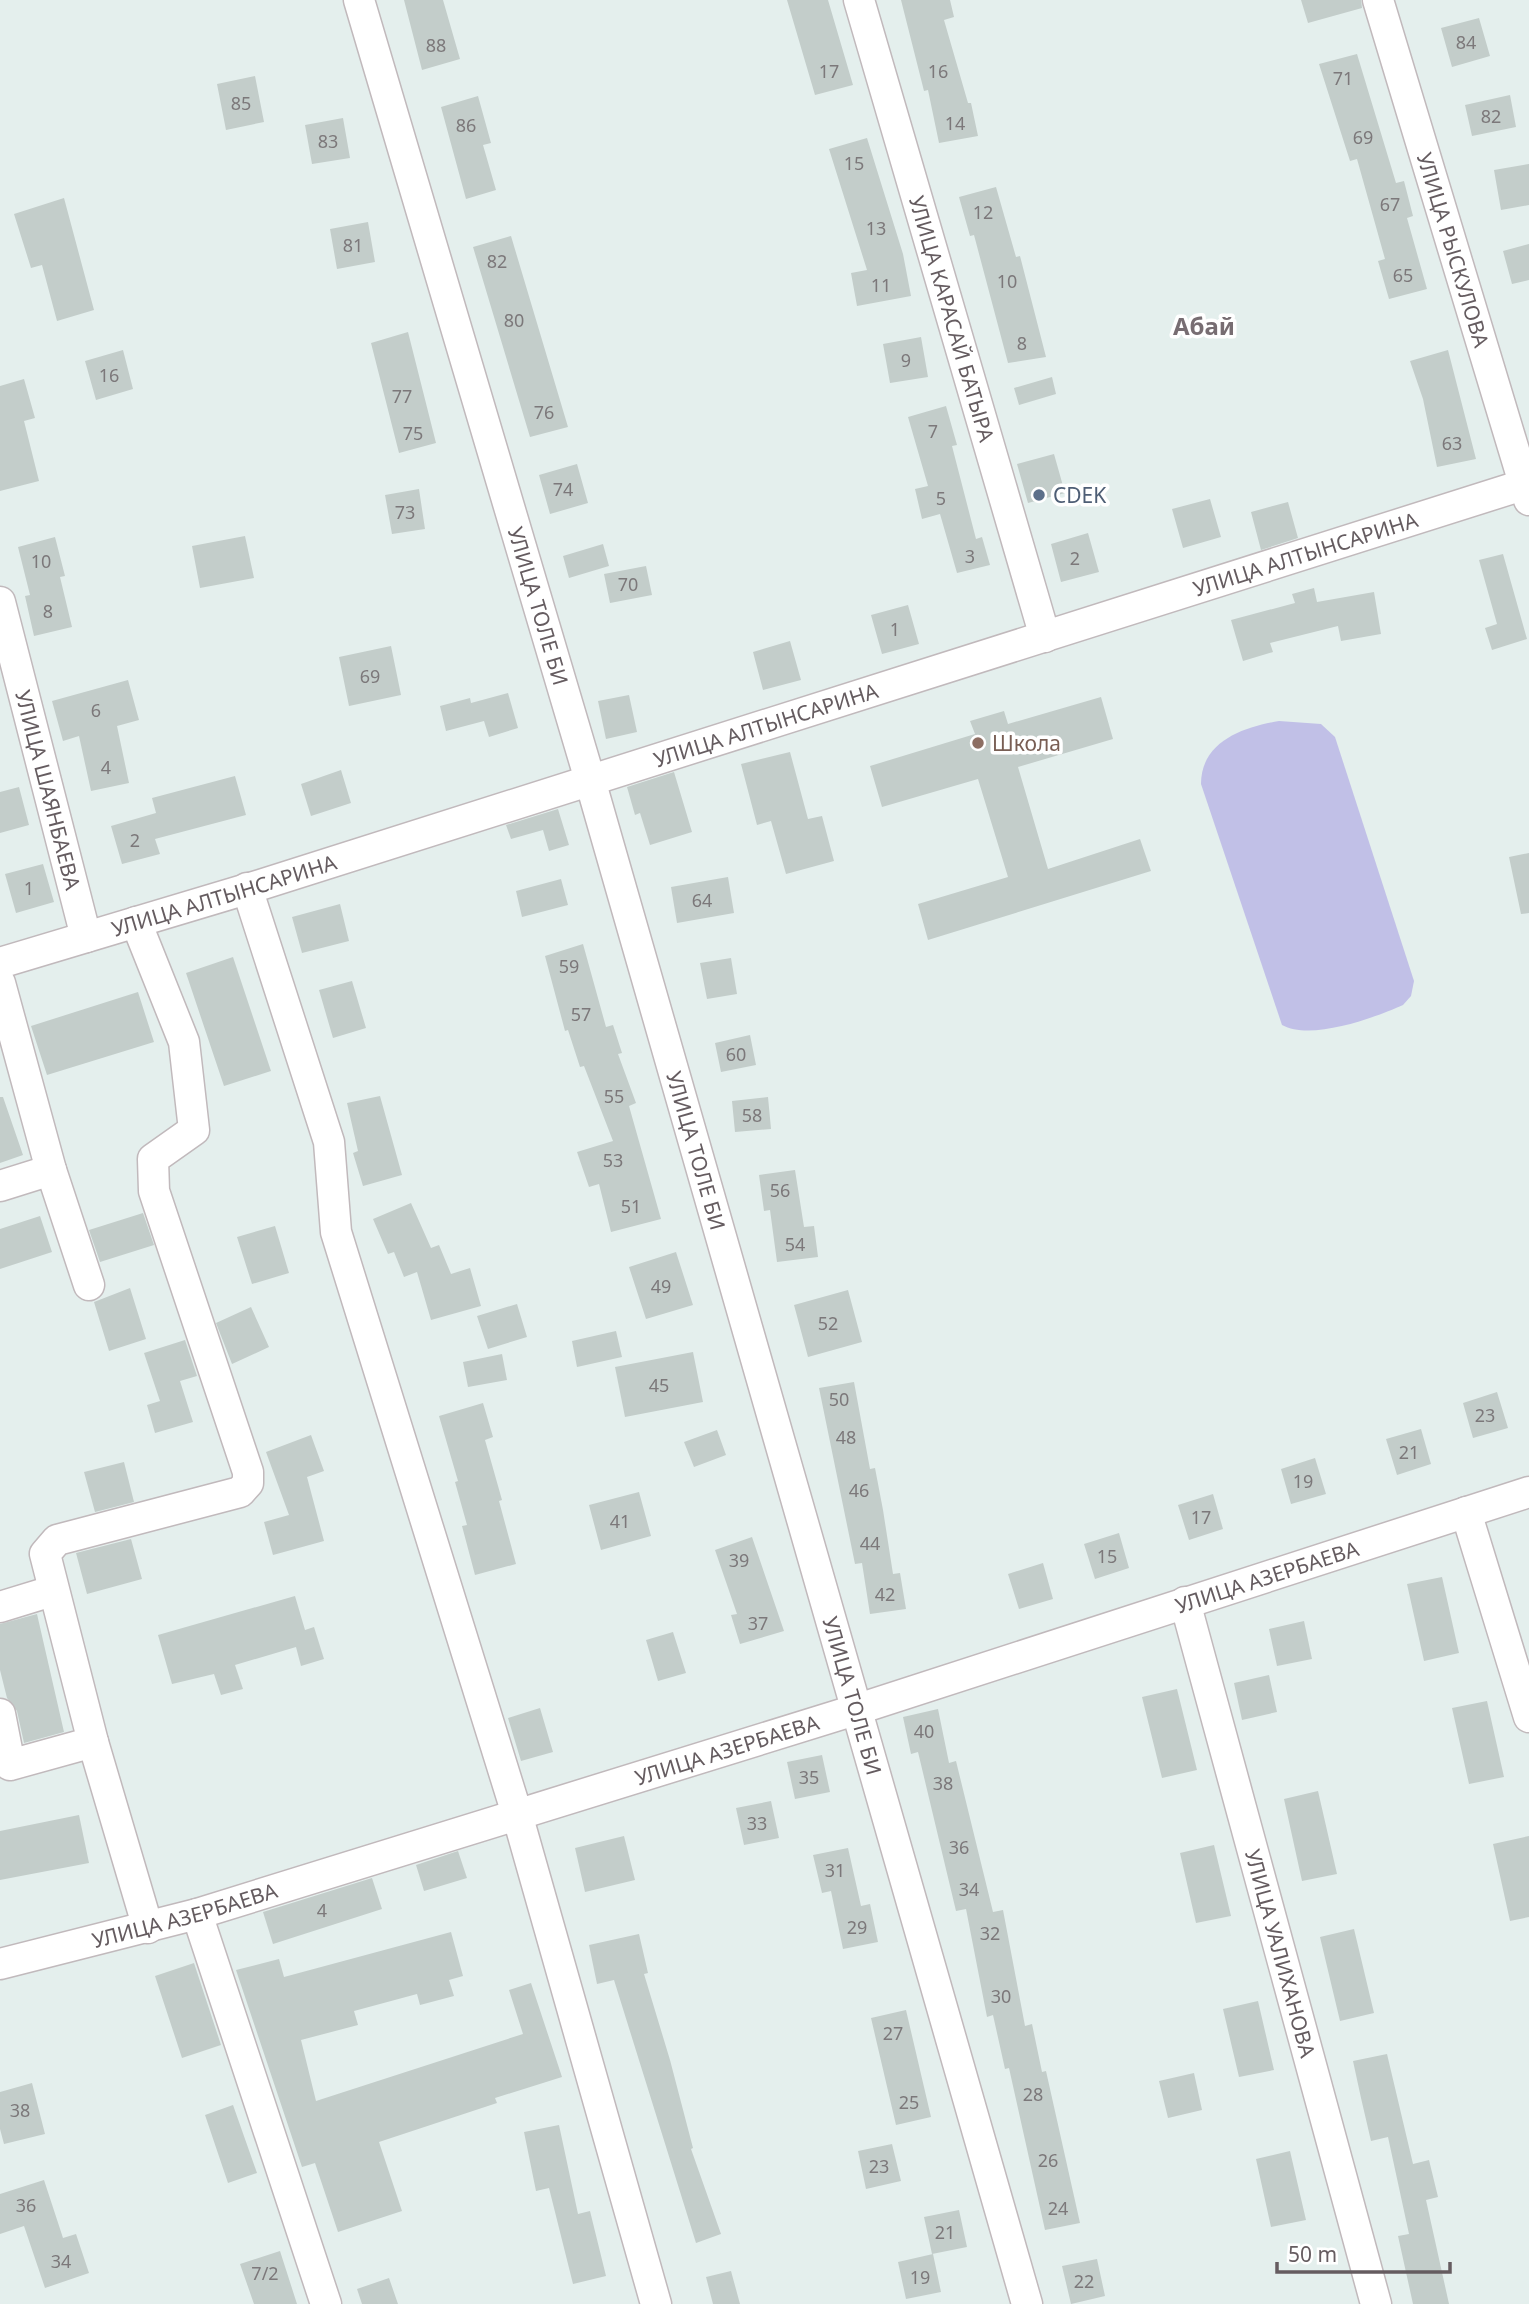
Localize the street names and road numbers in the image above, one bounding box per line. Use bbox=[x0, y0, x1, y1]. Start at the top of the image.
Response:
street label: УЛИЦА РЫСКУЛОВА bbox=[1411, 149, 1496, 351]
street label: УЛИЦА КАРАСАЙ БАТЫРА bbox=[903, 192, 1001, 446]
street label: УЛИЦА АЛТЫНСАРИНА bbox=[1190, 505, 1422, 602]
street label: УЛИЦА ТОЛЕ БИ bbox=[502, 524, 575, 688]
street label: УЛИЦА АЛТЫНСАРИНА bbox=[650, 676, 882, 773]
street label: УЛИЦА ШАЯНБАЕВА bbox=[9, 687, 87, 893]
street label: УЛИЦА АЛТЫНСАРИНА bbox=[108, 847, 341, 943]
street label: УЛИЦА ТОЛЕ БИ bbox=[660, 1068, 732, 1233]
street label: УЛИЦА АЗЕРБАЕВА bbox=[1172, 1534, 1363, 1620]
street label: УЛИЦА ТОЛЕ БИ bbox=[817, 1613, 889, 1778]
street label: УЛИЦА АЗЕРБАЕВА bbox=[631, 1708, 823, 1791]
street label: УЛИЦА УАЛИХАНОВА bbox=[1239, 1846, 1322, 2061]
street label: УЛИЦА АЗЕРБАЕВА bbox=[89, 1876, 281, 1954]

